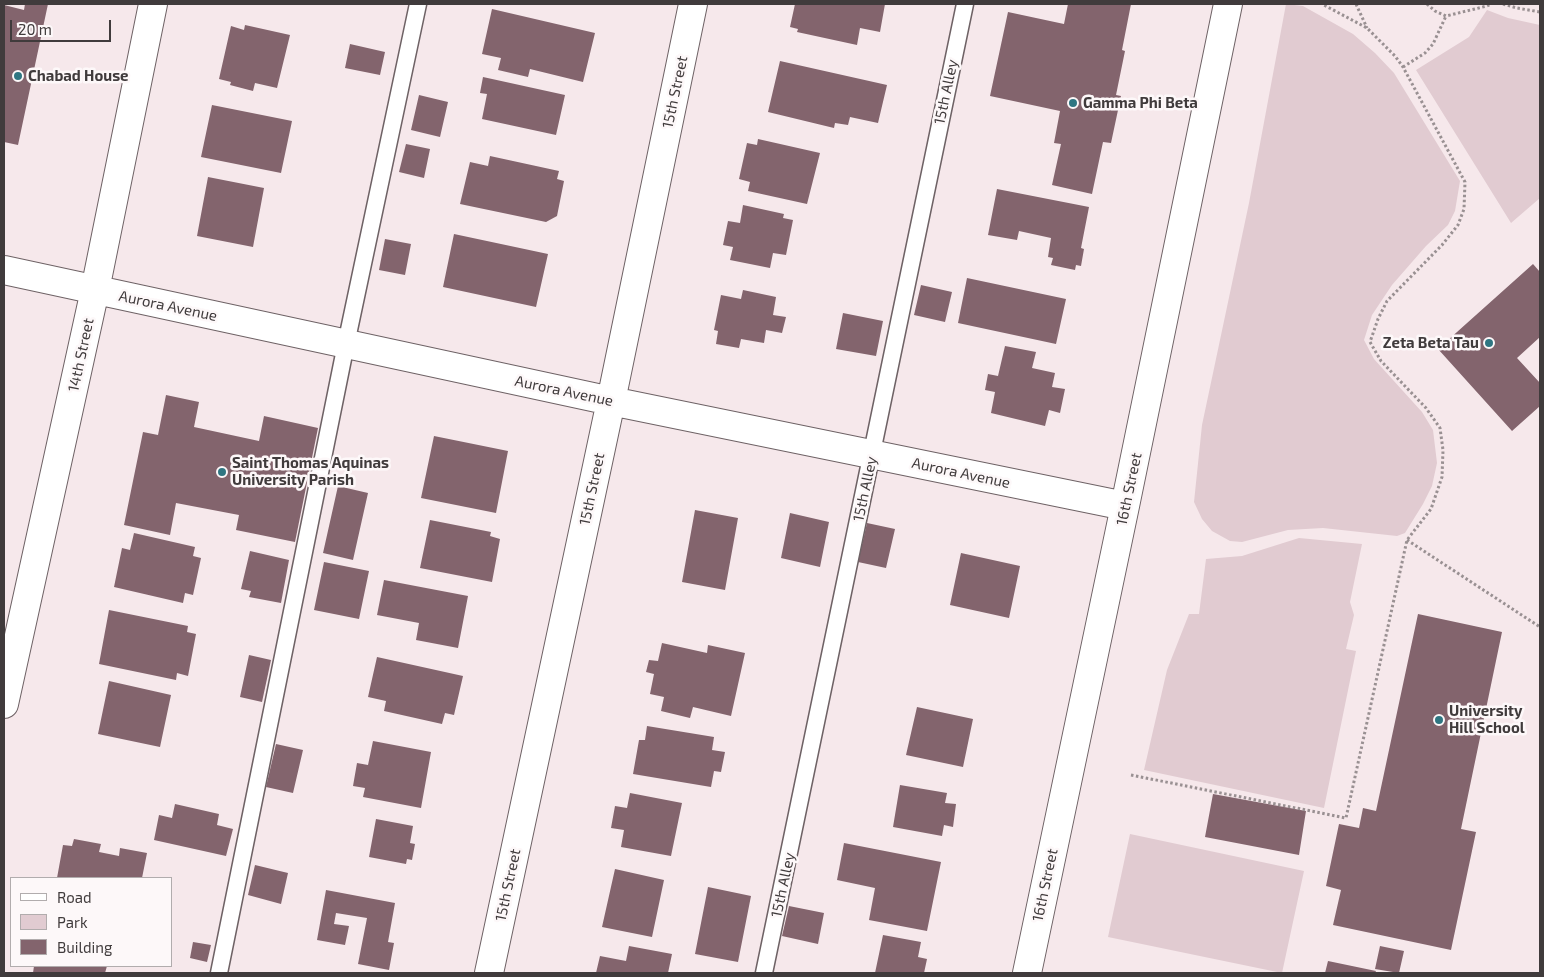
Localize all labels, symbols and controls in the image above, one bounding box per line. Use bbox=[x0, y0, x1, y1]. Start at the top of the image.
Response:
scale bar bbox=[12, 10, 114, 42]
text: 20 m bbox=[18, 20, 52, 38]
street label: 15th Street bbox=[659, 54, 691, 130]
street label: 15th Alley bbox=[930, 58, 962, 126]
place label: Chabad House bbox=[28, 67, 129, 85]
marker: Chabad House bbox=[12, 70, 24, 82]
place label: Gamma Phi Beta bbox=[1083, 94, 1198, 112]
marker: Gamma Phi Beta bbox=[1067, 97, 1079, 109]
street label: Aurora Avenue bbox=[117, 287, 219, 325]
street label: 14th Street bbox=[64, 317, 98, 393]
place label: Zeta Beta Tau bbox=[1383, 334, 1479, 352]
marker: Zeta Beta Tau bbox=[1483, 337, 1495, 349]
street label: Aurora Avenue bbox=[513, 372, 615, 410]
street label: 15th Street bbox=[576, 451, 608, 527]
street label: 16th Street bbox=[1113, 451, 1145, 527]
place label: Saint Thomas Aquinas University Parish bbox=[232, 454, 389, 489]
street label: Aurora Avenue bbox=[910, 454, 1012, 492]
street label: 15th Alley bbox=[849, 455, 881, 523]
marker: Saint Thomas Aquinas University Parish bbox=[216, 466, 228, 478]
place label: University Hill School bbox=[1449, 702, 1525, 737]
marker: University Hill School bbox=[1433, 714, 1445, 726]
street label: 15th Street bbox=[492, 847, 524, 923]
street label: 16th Street bbox=[1029, 847, 1061, 923]
street label: 15th Alley bbox=[767, 851, 799, 919]
legend bbox=[10, 877, 172, 967]
text: Road bbox=[57, 888, 92, 906]
text: Park bbox=[57, 913, 88, 931]
text: Building bbox=[57, 938, 112, 956]

